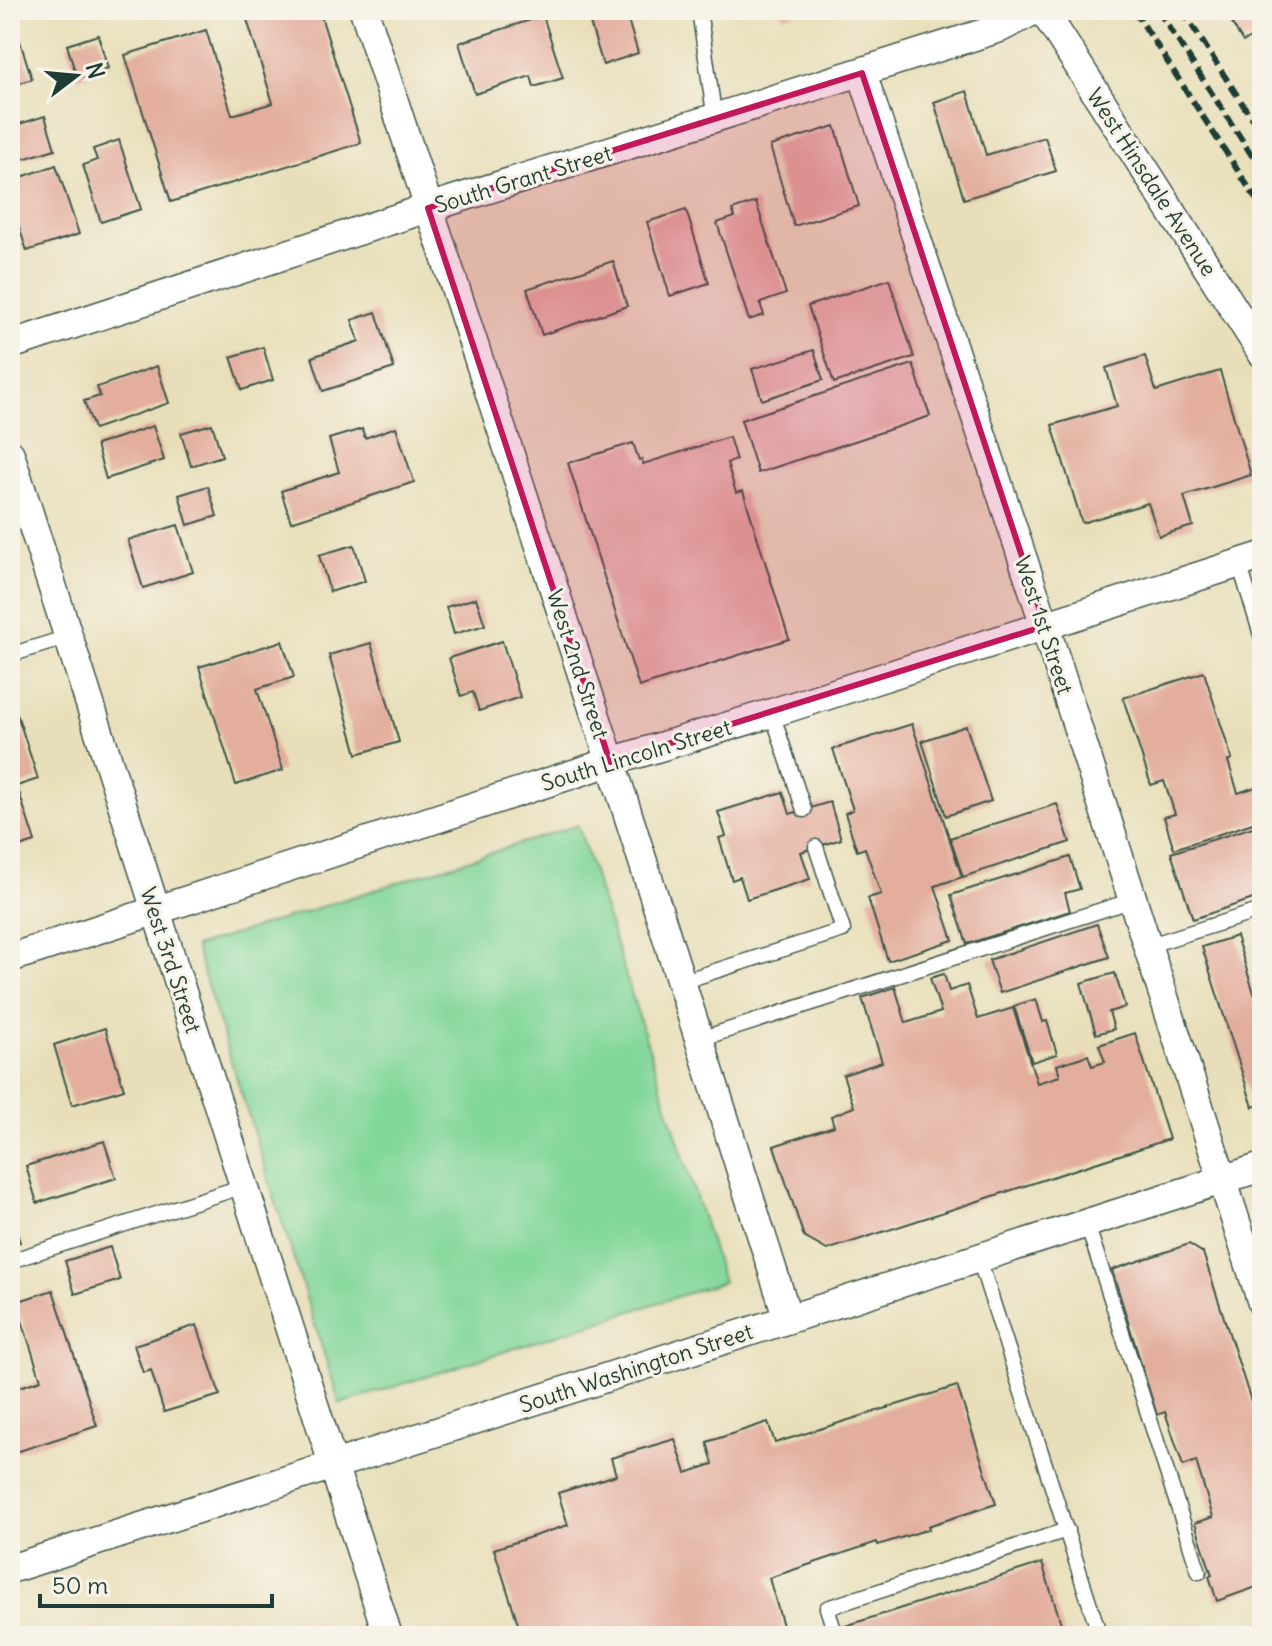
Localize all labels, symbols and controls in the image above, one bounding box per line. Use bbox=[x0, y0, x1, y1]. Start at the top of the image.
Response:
north arrow bbox=[36, 36, 116, 116]
text: N bbox=[80, 59, 111, 82]
street label: West Hinsdale Avenue bbox=[1081, 83, 1223, 281]
street label: South Grant Street bbox=[431, 139, 615, 219]
street label: West 1st Street bbox=[1008, 552, 1080, 698]
street label: West 2nd Street bbox=[541, 586, 615, 742]
street label: South Lincoln Street bbox=[538, 713, 734, 797]
street label: West 3rd Street bbox=[134, 883, 208, 1037]
street label: South Washington Street bbox=[516, 1317, 756, 1419]
scale bar bbox=[40, 1558, 272, 1608]
text: 50 m bbox=[52, 1570, 108, 1600]

